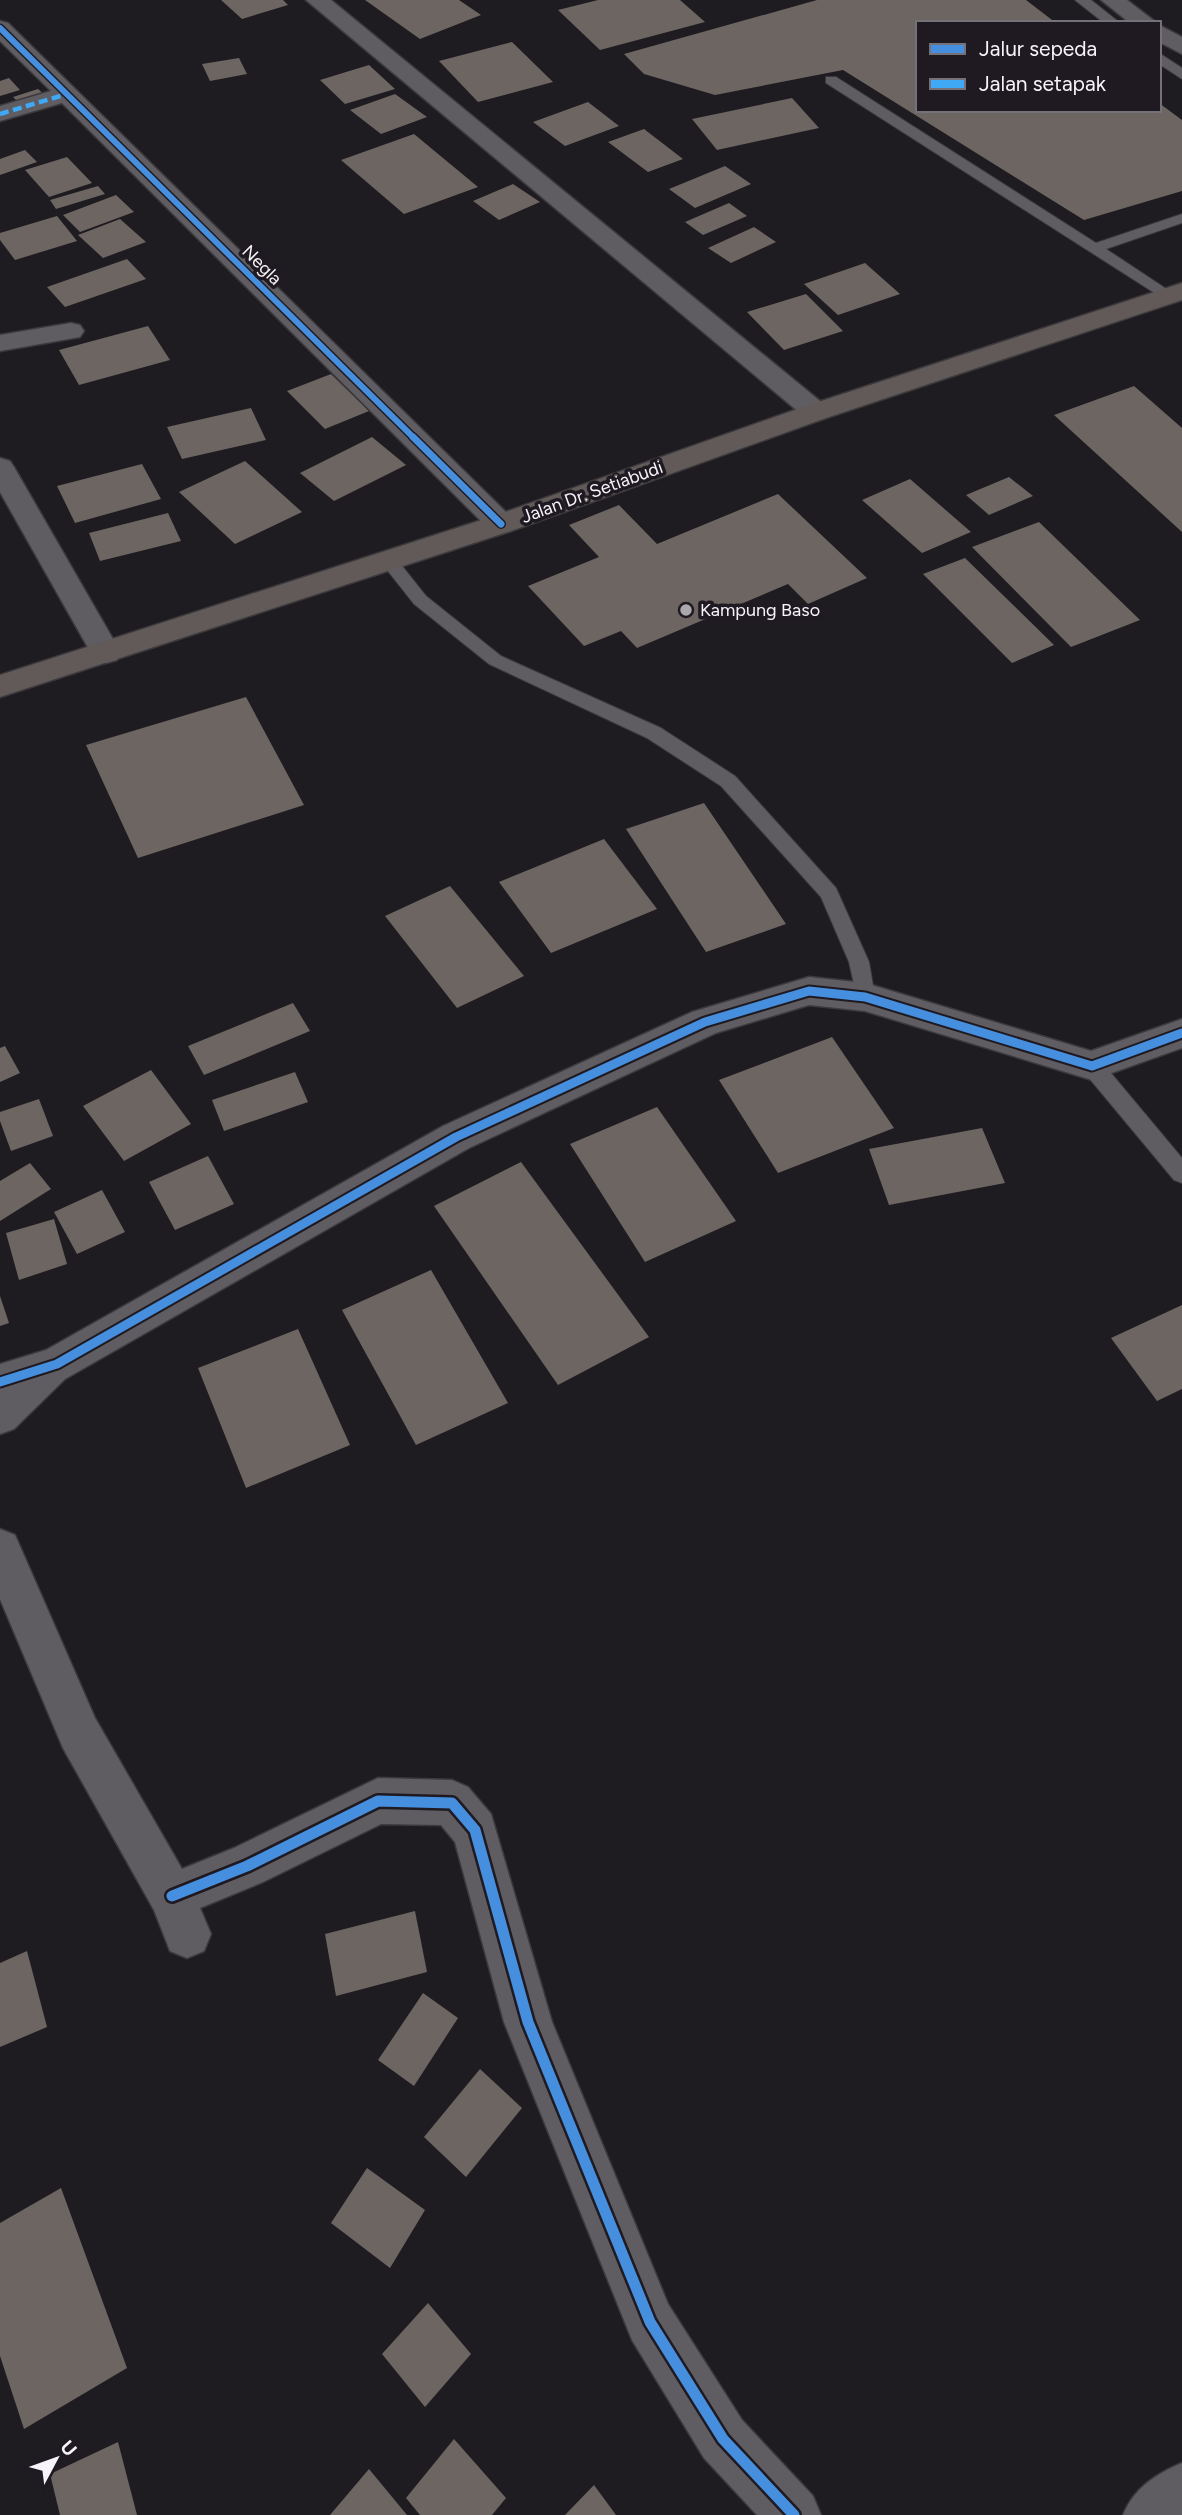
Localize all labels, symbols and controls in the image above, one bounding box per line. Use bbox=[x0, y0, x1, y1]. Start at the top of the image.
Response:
legend bbox=[916, 21, 1161, 112]
text: Jalur sepeda bbox=[979, 36, 1097, 61]
text: Jalan setapak bbox=[979, 71, 1107, 96]
street label: Negla bbox=[237, 240, 287, 290]
street label: Jalan Dr. Setiabudi bbox=[518, 456, 666, 528]
place label: Kampung Baso bbox=[700, 599, 820, 621]
marker: Kampung Baso bbox=[678, 602, 694, 618]
north arrow bbox=[21, 2424, 91, 2494]
text: U bbox=[55, 2436, 82, 2461]

